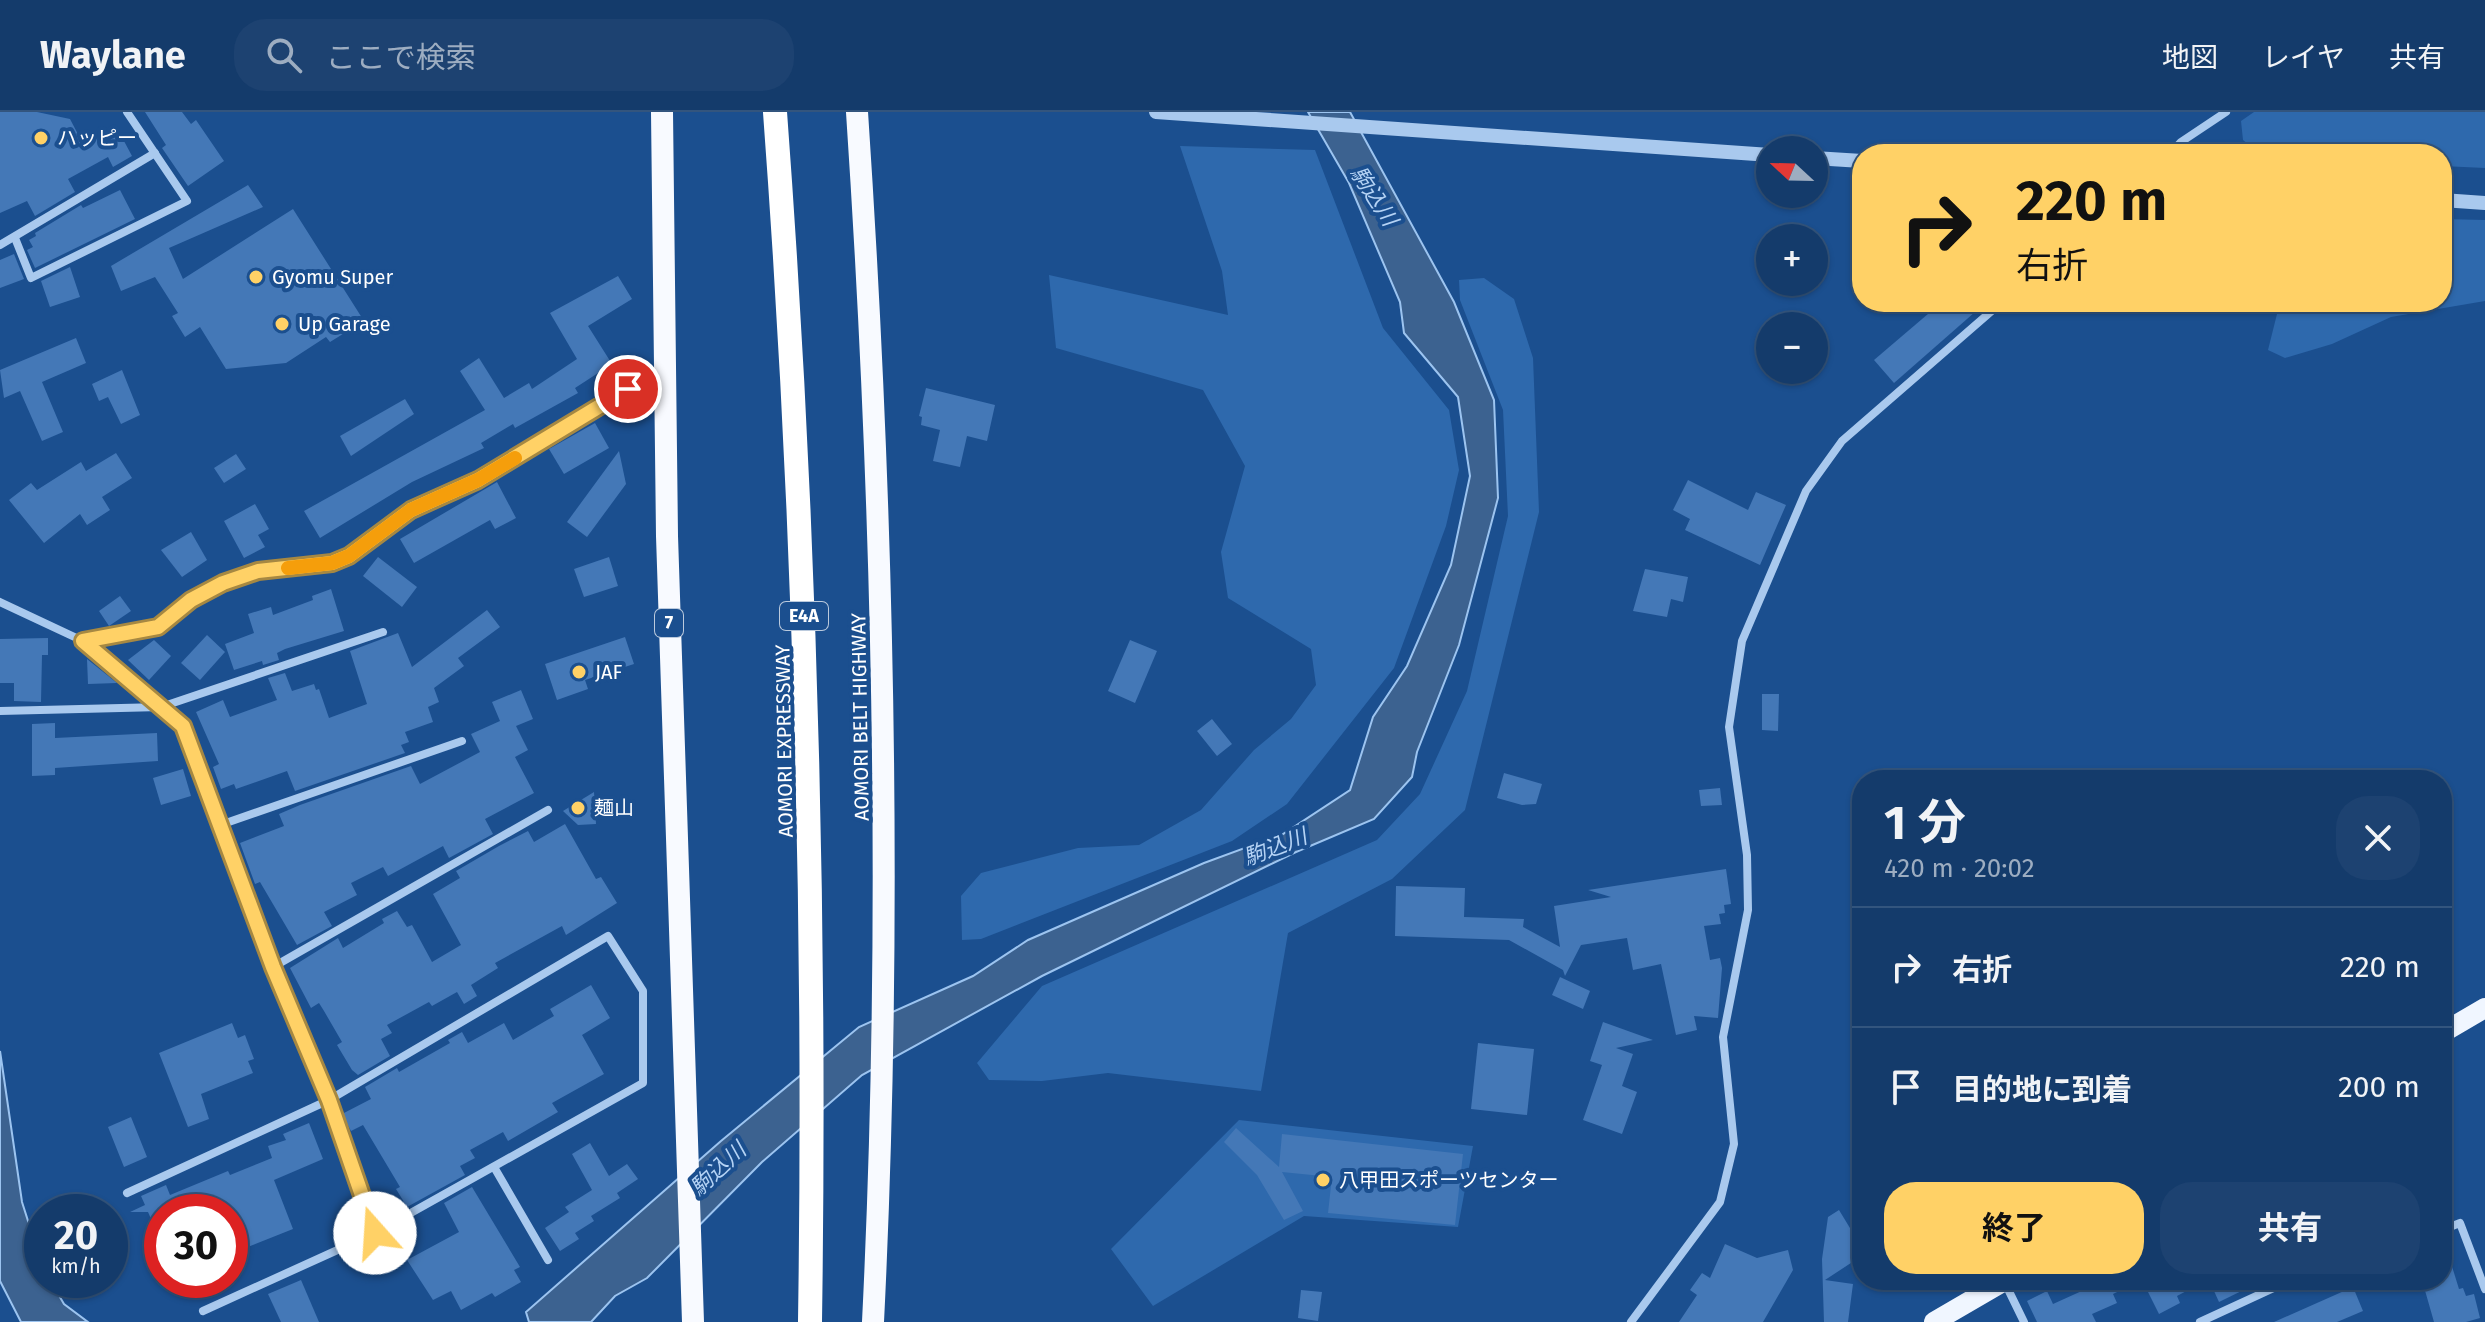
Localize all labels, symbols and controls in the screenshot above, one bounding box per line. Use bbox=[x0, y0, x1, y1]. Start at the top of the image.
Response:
search box bbox=[234, 19, 794, 91]
text: Waylane bbox=[40, 32, 186, 78]
icon: search bbox=[262, 33, 306, 77]
text: ここで検索 bbox=[326, 40, 476, 76]
text: 地図 bbox=[2162, 41, 2218, 74]
text: レイヤ bbox=[2262, 41, 2345, 74]
text: 共有 bbox=[2389, 41, 2445, 74]
place label: ハッピー bbox=[57, 126, 137, 150]
marker: ハッピー bbox=[32, 129, 50, 147]
north arrow bbox=[1756, 136, 1828, 208]
map controls bbox=[1756, 136, 1828, 384]
water label: 駒込川 bbox=[1345, 161, 1404, 233]
text: 220 m bbox=[2016, 168, 2167, 235]
icon: right bbox=[1884, 176, 1988, 280]
button: + bbox=[1756, 224, 1828, 296]
text: 右折 bbox=[2016, 244, 2088, 288]
place label: Gyomu Super bbox=[272, 265, 393, 289]
marker: Gyomu Super bbox=[247, 268, 265, 286]
place label: Up Garage bbox=[298, 312, 391, 336]
button: − bbox=[1756, 312, 1828, 384]
marker: Up Garage bbox=[273, 315, 291, 333]
pin bbox=[594, 355, 662, 423]
icon: arrive bbox=[606, 367, 650, 411]
road number: E4A bbox=[780, 602, 828, 630]
road number: 7 bbox=[655, 609, 683, 637]
street label: AOMORI BELT HIGHWAY bbox=[846, 613, 874, 821]
street label: AOMORI EXPRESSWAY bbox=[770, 645, 798, 837]
place label: JAF bbox=[595, 660, 623, 684]
marker: JAF bbox=[570, 663, 588, 681]
text: 1 分 bbox=[1884, 794, 1966, 852]
place label: 麺山 bbox=[594, 796, 634, 820]
button: close bbox=[2336, 796, 2420, 880]
marker: 麺山 bbox=[569, 799, 587, 817]
water label: 駒込川 bbox=[1239, 822, 1313, 871]
text: 420 m · 20:02 bbox=[1884, 853, 2035, 884]
icon: right bbox=[1884, 945, 1928, 989]
text: 220 m bbox=[2340, 949, 2420, 985]
text: 右折 bbox=[1952, 952, 2012, 988]
icon: arrive bbox=[1884, 1065, 1928, 1109]
text: 200 m bbox=[2338, 1069, 2420, 1105]
text: 目的地に到着 bbox=[1952, 1072, 2132, 1108]
water label: 駒込川 bbox=[685, 1135, 753, 1201]
place label: 八甲田スポーツセンター bbox=[1339, 1168, 1559, 1192]
marker: 八甲田スポーツセンター bbox=[1314, 1171, 1332, 1189]
button: 終了 bbox=[1884, 1182, 2144, 1274]
button: 共有 bbox=[2160, 1182, 2420, 1274]
position arrow bbox=[333, 1191, 417, 1275]
speed limit sign: 30 bbox=[144, 1194, 248, 1298]
text: 20 bbox=[54, 1212, 98, 1260]
text: km/h bbox=[51, 1254, 101, 1278]

